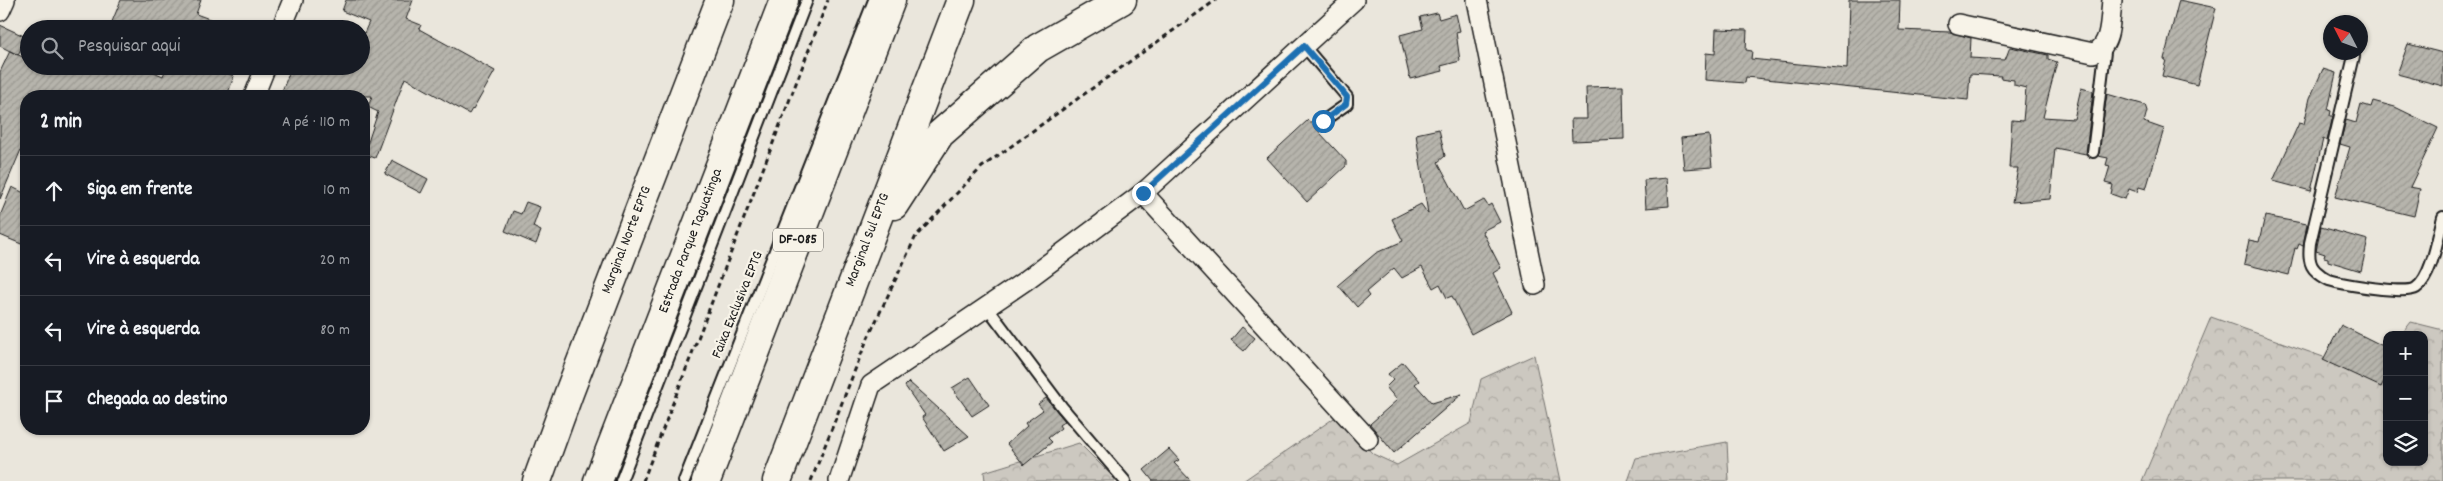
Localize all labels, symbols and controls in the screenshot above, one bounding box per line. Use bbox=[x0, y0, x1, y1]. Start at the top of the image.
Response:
north arrow bbox=[2323, 15, 2368, 60]
search box bbox=[20, 20, 370, 75]
icon: search bbox=[38, 34, 66, 62]
text: Pesquisar aqui bbox=[78, 34, 180, 61]
text: 2 min bbox=[40, 108, 82, 138]
route start bbox=[1312, 110, 1335, 133]
text: A pé · 110 m bbox=[282, 111, 350, 134]
street label: Estrada Parque Taguatinga bbox=[653, 165, 729, 316]
icon: ahead bbox=[40, 177, 68, 205]
text: Siga em frente bbox=[87, 177, 192, 204]
text: 10 m bbox=[323, 179, 350, 202]
route end bbox=[1132, 182, 1155, 205]
street label: Marginal Norte EPTG bbox=[596, 183, 658, 297]
street label: Marginal Sul EPTG bbox=[840, 190, 896, 290]
road number: DF-085 bbox=[773, 228, 823, 252]
icon: left bbox=[40, 247, 68, 275]
text: Vire à esquerda bbox=[87, 247, 199, 274]
street label: Faixa Exclusiva EPTG bbox=[706, 248, 770, 362]
text: 20 m bbox=[320, 249, 350, 272]
icon: left bbox=[40, 317, 68, 345]
text: Vire à esquerda bbox=[87, 317, 199, 344]
text: 80 m bbox=[320, 319, 350, 342]
map controls bbox=[2383, 331, 2428, 466]
button: + bbox=[2383, 331, 2428, 376]
button: − bbox=[2383, 376, 2428, 421]
icon: arrive bbox=[40, 387, 68, 415]
text: Chegada ao destino bbox=[87, 387, 228, 414]
button: layers bbox=[2383, 421, 2428, 466]

